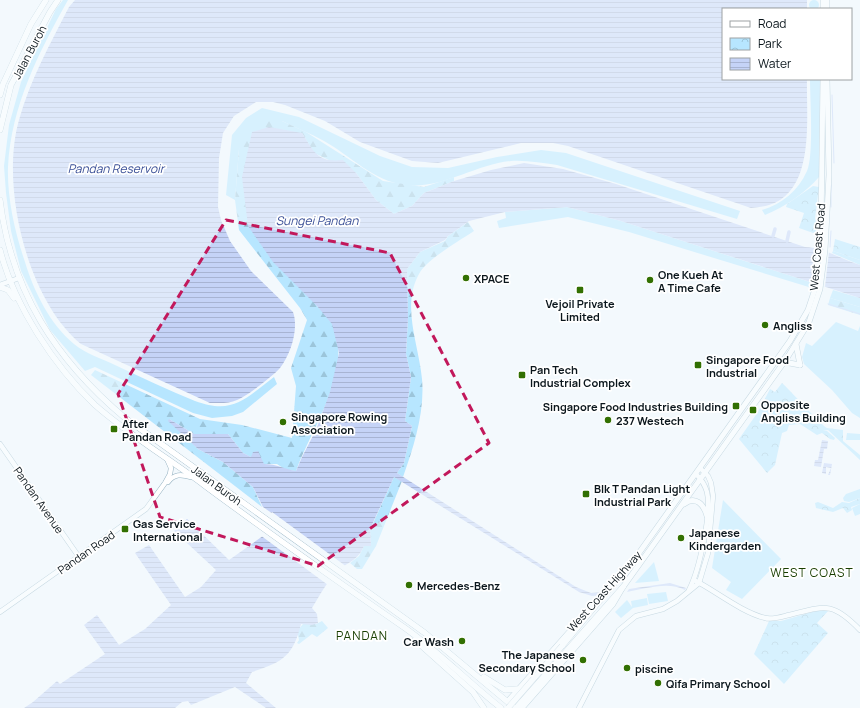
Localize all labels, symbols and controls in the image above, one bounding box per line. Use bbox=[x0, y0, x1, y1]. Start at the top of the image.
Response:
legend bbox=[722, 8, 852, 80]
text: Road bbox=[758, 15, 786, 32]
street label: Jalan Buroh bbox=[9, 23, 49, 81]
text: Park bbox=[758, 35, 783, 52]
text: Water bbox=[758, 55, 792, 72]
water label: Pandan Reservoir bbox=[68, 160, 166, 177]
street label: West Coast Road bbox=[806, 203, 828, 291]
water label: Sungei Pandan bbox=[276, 212, 359, 229]
place label: One Kueh At A Time Cafe bbox=[658, 267, 723, 295]
place label: XPACE bbox=[474, 271, 509, 286]
marker: XPACE bbox=[461, 273, 471, 283]
marker: One Kueh At A Time Cafe bbox=[645, 275, 655, 285]
marker: Vejoil Private Limited bbox=[575, 285, 585, 295]
place label: Vejoil Private Limited bbox=[545, 296, 615, 324]
place label: Angliss bbox=[773, 318, 812, 333]
marker: Angliss bbox=[760, 320, 770, 330]
place label: Singapore Food Industrial bbox=[706, 352, 789, 380]
marker: Singapore Food Industrial bbox=[693, 360, 703, 370]
place label: Pan Tech Industrial Complex bbox=[530, 362, 631, 390]
marker: Pan Tech Industrial Complex bbox=[517, 370, 527, 380]
place label: Opposite Angliss Building bbox=[761, 397, 846, 425]
place label: Singapore Food Industries Building bbox=[543, 399, 728, 414]
marker: Singapore Food Industries Building bbox=[731, 401, 741, 411]
marker: Opposite Angliss Building bbox=[748, 405, 758, 415]
place label: Singapore Rowing Association bbox=[291, 409, 387, 437]
place label: 237 Westech bbox=[616, 413, 684, 428]
marker: 237 Westech bbox=[603, 415, 613, 425]
place label: After Pandan Road bbox=[122, 416, 192, 444]
marker: Singapore Rowing Association bbox=[278, 417, 288, 427]
marker: After Pandan Road bbox=[109, 424, 119, 434]
street label: Jalan Buroh bbox=[189, 462, 245, 508]
street label: Pandan Avenue bbox=[10, 464, 68, 537]
place label: Blk T Pandan Light Industrial Park bbox=[594, 481, 691, 509]
marker: Blk T Pandan Light Industrial Park bbox=[581, 489, 591, 499]
place label: Gas Service International bbox=[133, 516, 203, 544]
marker: Gas Service International bbox=[120, 524, 130, 534]
place label: Japanese Kindergarden bbox=[689, 525, 761, 553]
street label: Pandan Road bbox=[54, 527, 118, 577]
marker: Japanese Kindergarden bbox=[676, 533, 686, 543]
street label: West Coast Highway bbox=[564, 547, 645, 635]
district label: WEST COAST bbox=[770, 564, 854, 581]
place label: Mercedes-Benz bbox=[417, 578, 500, 593]
marker: Mercedes-Benz bbox=[404, 580, 414, 590]
district label: PANDAN bbox=[336, 627, 388, 644]
place label: Car Wash bbox=[404, 634, 454, 649]
marker: Car Wash bbox=[457, 636, 467, 646]
place label: The Japanese Secondary School bbox=[479, 647, 575, 675]
marker: The Japanese Secondary School bbox=[578, 655, 588, 665]
place label: piscine bbox=[635, 661, 674, 676]
marker: piscine bbox=[622, 663, 632, 673]
place label: Qifa Primary School bbox=[666, 676, 770, 691]
marker: Qifa Primary School bbox=[653, 678, 663, 688]

